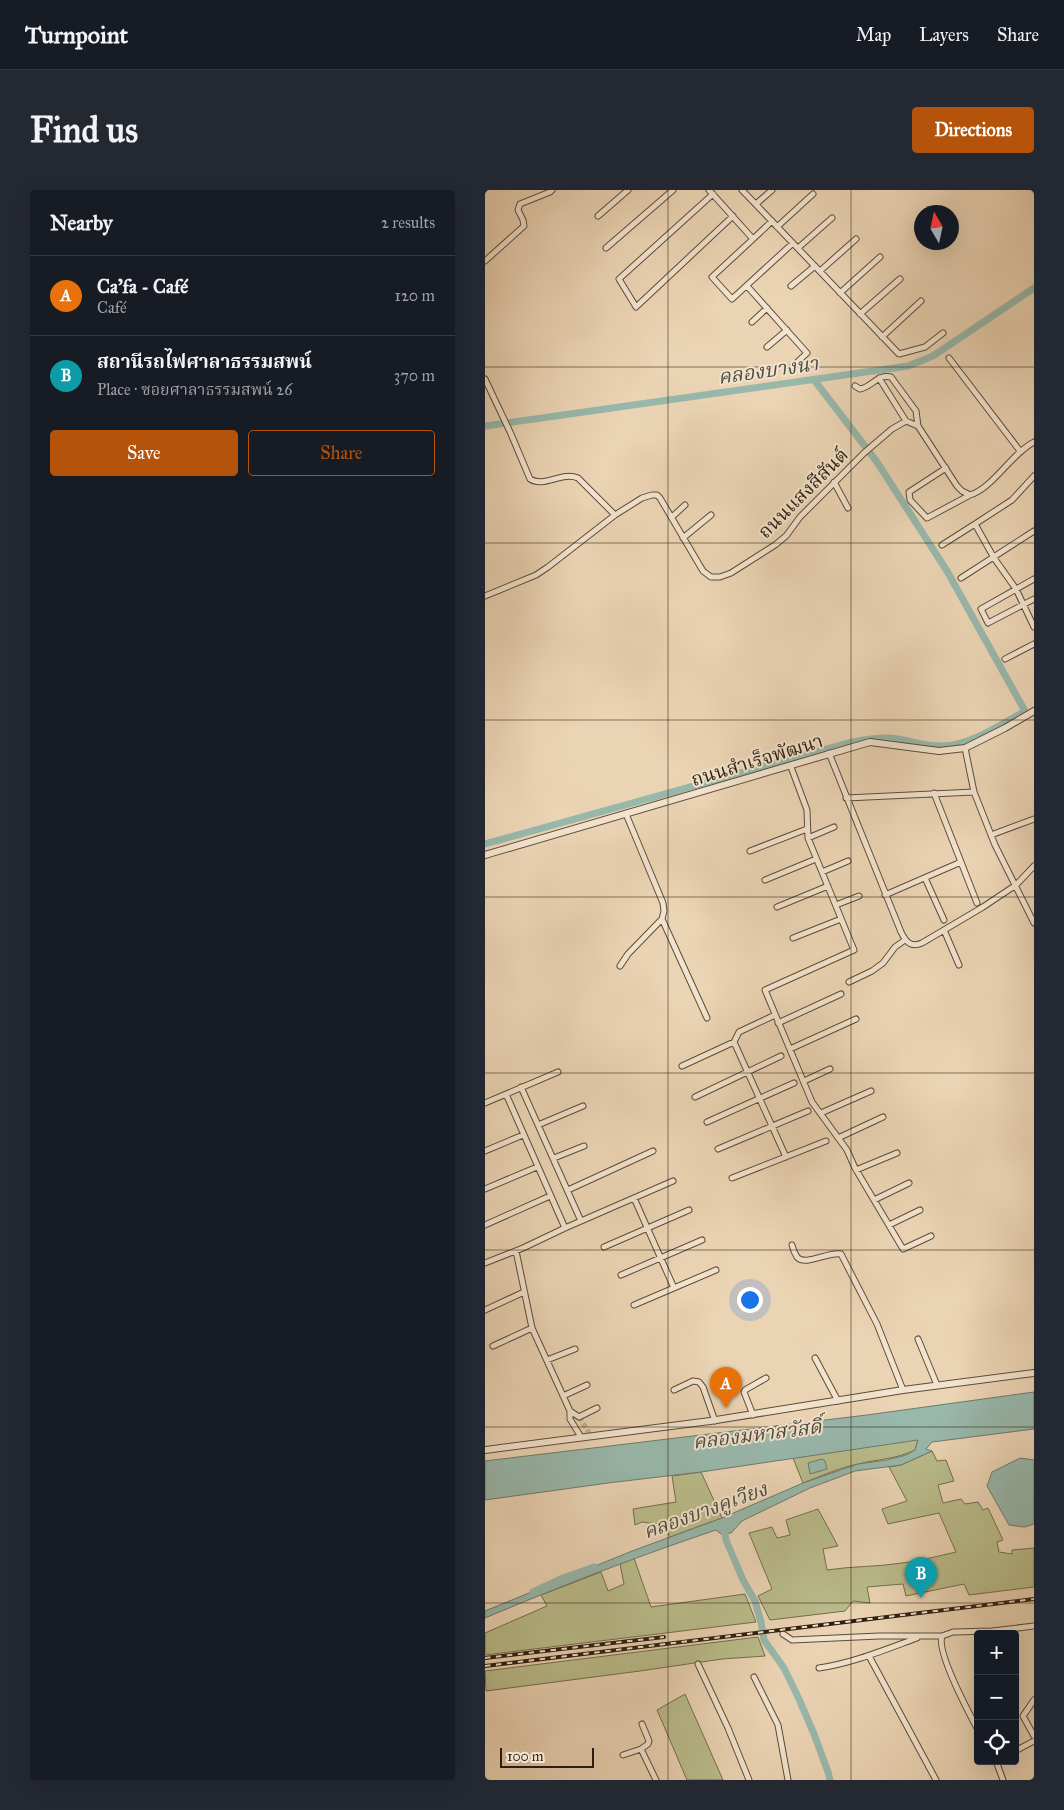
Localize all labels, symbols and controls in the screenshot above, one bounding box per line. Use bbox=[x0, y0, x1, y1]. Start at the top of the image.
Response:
text: Turnpoint bbox=[25, 20, 128, 50]
text: Map bbox=[856, 24, 891, 46]
text: Layers bbox=[919, 24, 969, 46]
text: Share bbox=[997, 24, 1039, 46]
button: Directions bbox=[912, 107, 1034, 153]
text: Find us bbox=[30, 109, 138, 152]
north arrow bbox=[914, 205, 959, 250]
text: Nearby bbox=[50, 210, 113, 236]
text: 2 results bbox=[381, 213, 435, 232]
text: Ca’fa - Café bbox=[97, 275, 188, 298]
text: A bbox=[61, 286, 71, 305]
text: 120 m bbox=[395, 286, 435, 305]
text: Café bbox=[97, 298, 127, 317]
text: สถานีรถไฟศาลาธรรมสพน์ bbox=[97, 350, 312, 373]
water label: คลองบางนา bbox=[716, 351, 821, 389]
text: B bbox=[61, 366, 71, 385]
text: 370 m bbox=[394, 366, 435, 385]
text: Place · ซอยศาลาธรรมสพน์ 26 bbox=[97, 380, 292, 399]
button: Save bbox=[50, 430, 238, 476]
button: Share bbox=[248, 430, 435, 476]
street label: ถนนแสงสีสันต์ bbox=[753, 443, 853, 543]
street label: ถนนสำเร็จพัฒนา bbox=[688, 729, 826, 791]
your location bbox=[737, 1287, 763, 1313]
pin: A bbox=[710, 1367, 742, 1408]
water label: คลองมหาสวัสดิ์ bbox=[691, 1411, 829, 1454]
water label: คลองบางคูเวียง bbox=[640, 1476, 772, 1545]
pin: B bbox=[905, 1557, 937, 1598]
map controls bbox=[974, 1630, 1019, 1765]
button: + bbox=[974, 1630, 1019, 1675]
button: − bbox=[974, 1675, 1019, 1720]
button: locate bbox=[974, 1720, 1019, 1765]
scale bar bbox=[500, 1745, 594, 1768]
text: 100 m bbox=[507, 1748, 544, 1765]

